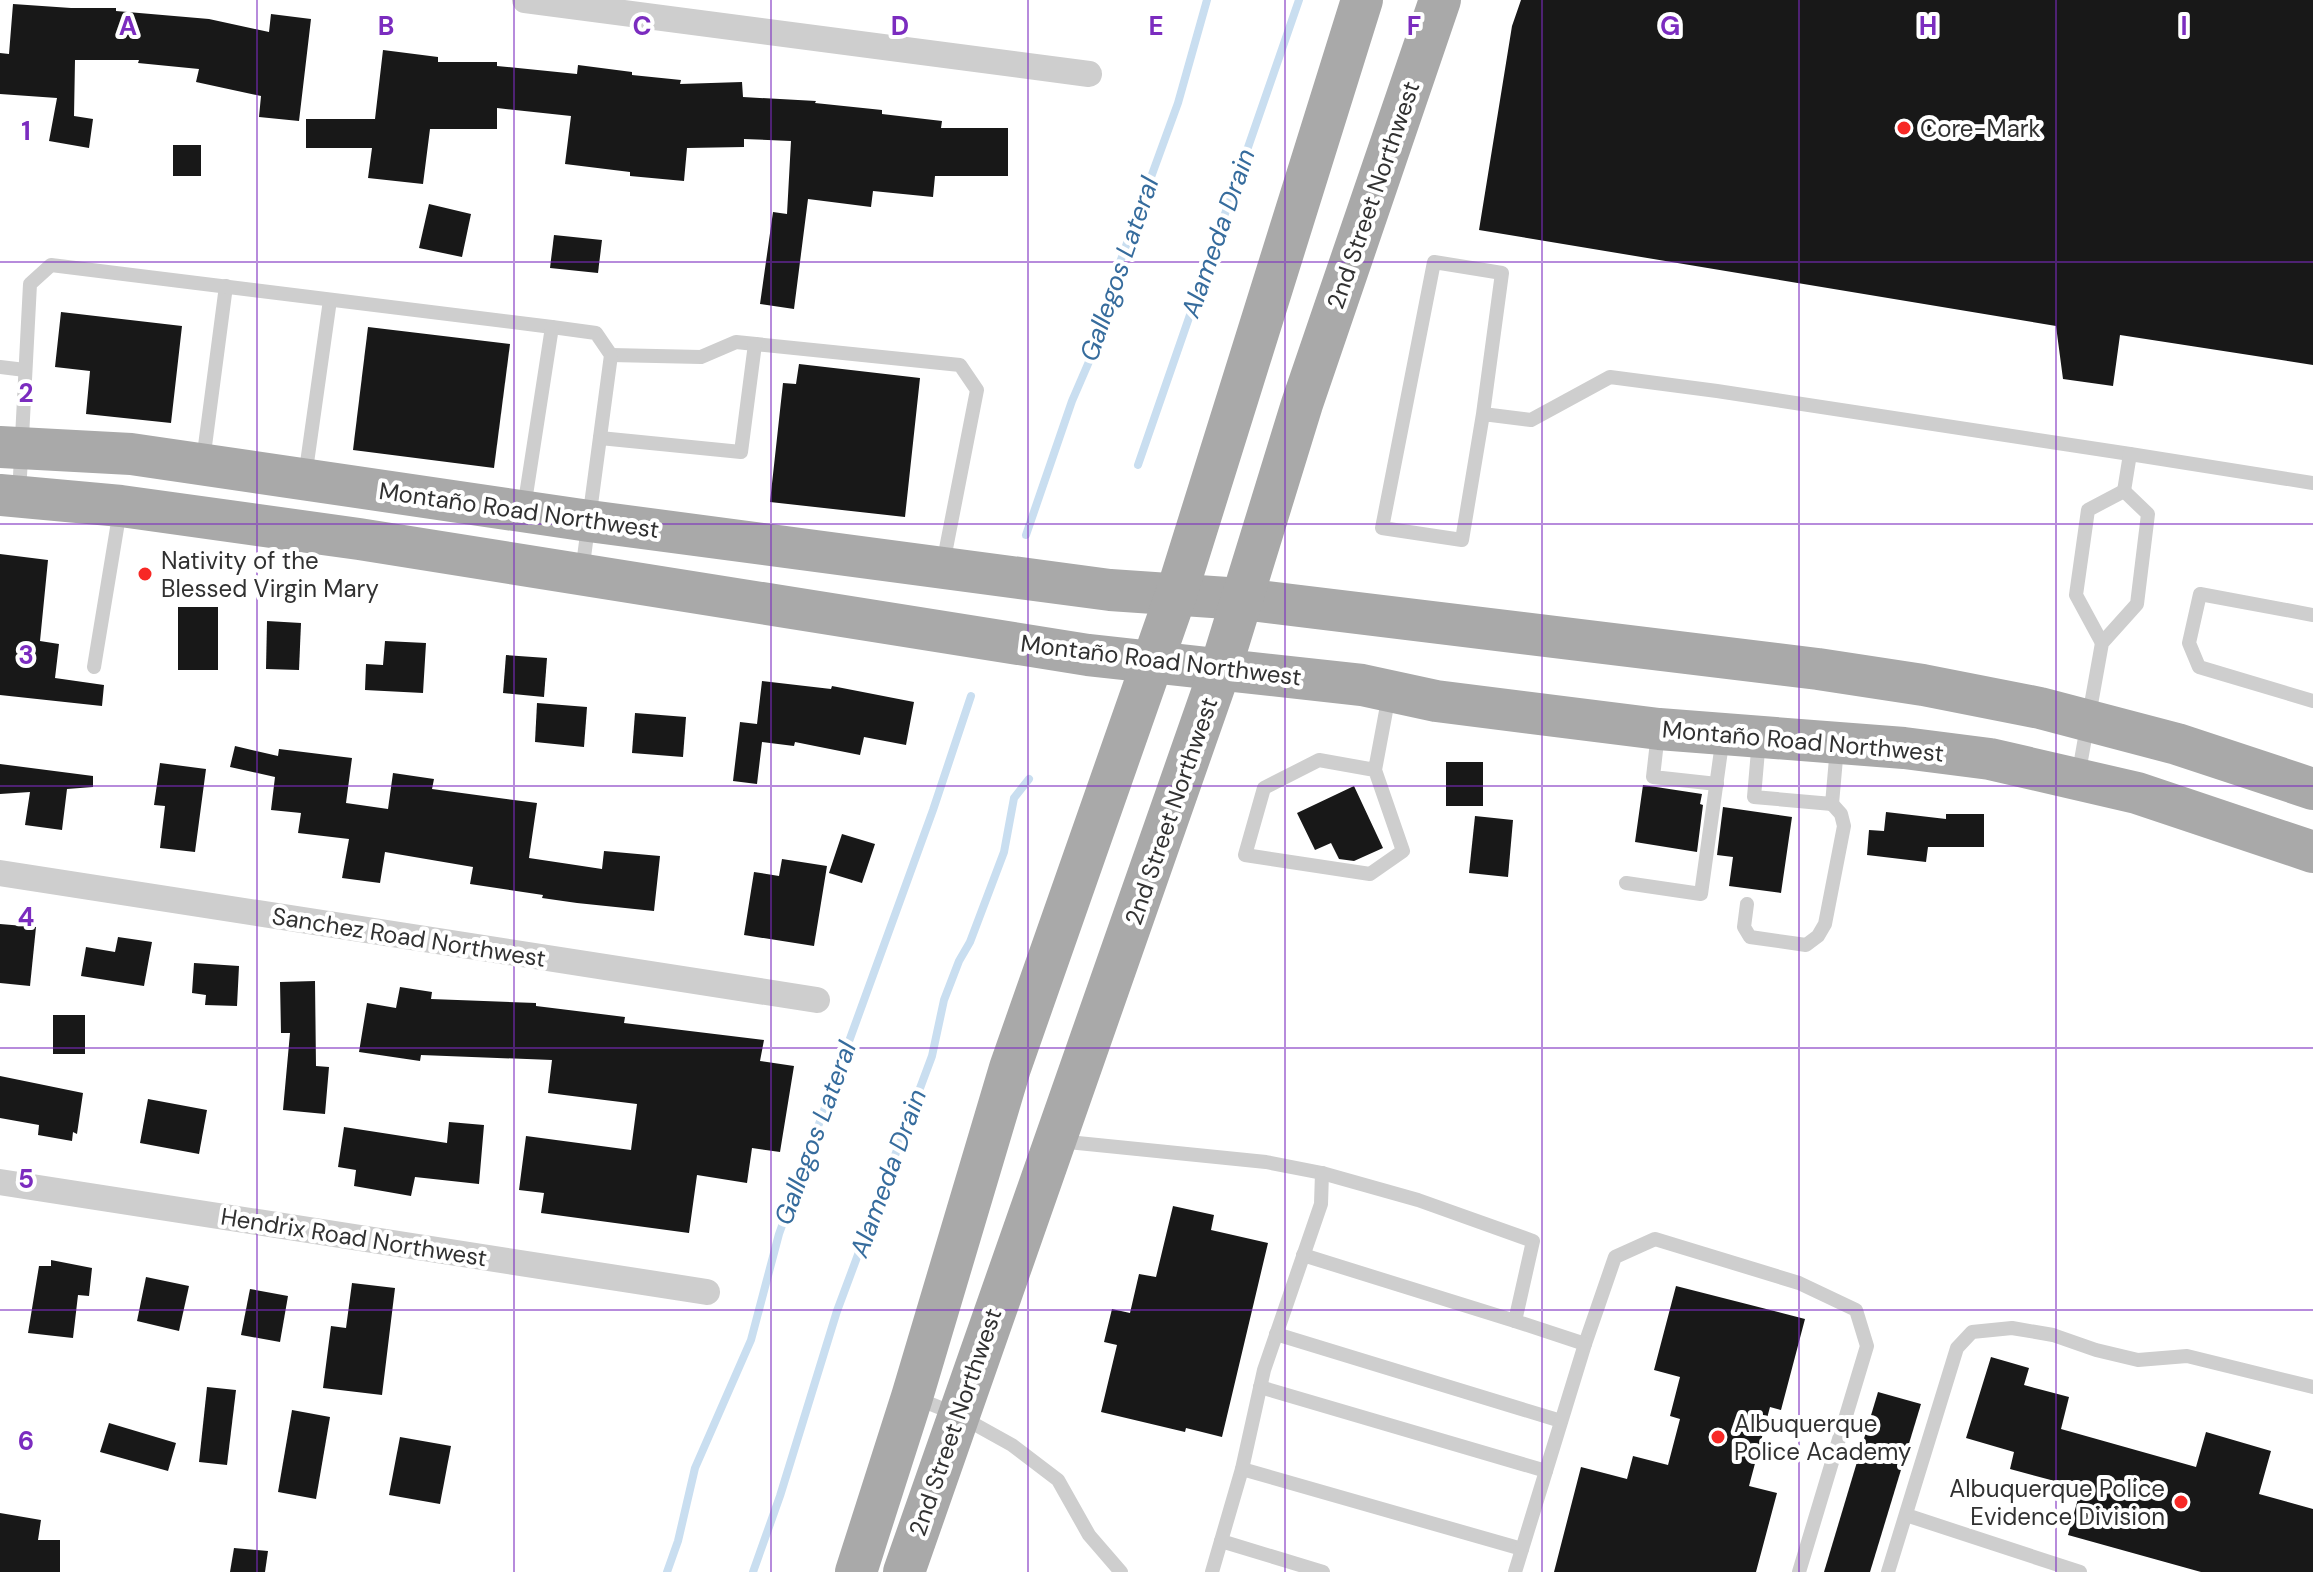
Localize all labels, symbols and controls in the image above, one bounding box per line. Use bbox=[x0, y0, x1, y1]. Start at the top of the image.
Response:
text: A bbox=[119, 9, 137, 43]
text: B bbox=[378, 9, 394, 43]
text: C bbox=[632, 9, 652, 43]
text: D bbox=[891, 9, 909, 43]
text: E bbox=[1148, 9, 1164, 43]
text: F bbox=[1407, 9, 1421, 43]
text: G bbox=[1660, 9, 1680, 43]
text: H bbox=[1919, 9, 1937, 43]
text: I bbox=[2180, 9, 2188, 43]
street label: 2nd Street Northwest bbox=[1319, 77, 1427, 313]
place label: Core-Mark bbox=[1920, 113, 2041, 144]
text: 1 bbox=[21, 114, 31, 148]
marker: Core-Mark bbox=[1895, 119, 1913, 137]
water label: Alameda Drain bbox=[1173, 144, 1263, 323]
water label: Gallegos Lateral bbox=[1072, 171, 1167, 366]
text: 2 bbox=[18, 376, 34, 410]
street label: Montaño Road Northwest bbox=[377, 475, 661, 545]
place label: Nativity of the Blessed Virgin Mary bbox=[161, 545, 379, 604]
marker: Nativity of the Blessed Virgin Mary bbox=[136, 565, 154, 583]
street label: Montaño Road Northwest bbox=[1019, 627, 1303, 693]
text: 3 bbox=[18, 638, 34, 672]
street label: 2nd Street Northwest bbox=[1117, 693, 1225, 929]
street label: Montaño Road Northwest bbox=[1661, 713, 1945, 769]
text: 4 bbox=[18, 900, 34, 934]
street label: Sanchez Road Northwest bbox=[270, 900, 548, 974]
water label: Gallegos Lateral bbox=[766, 1036, 864, 1229]
water label: Alameda Drain bbox=[842, 1084, 934, 1263]
text: 5 bbox=[18, 1162, 34, 1196]
street label: Hendrix Road Northwest bbox=[219, 1201, 489, 1273]
street label: 2nd Street Northwest bbox=[901, 1304, 1009, 1540]
place label: Albuquerque Police Academy bbox=[1734, 1408, 1911, 1467]
text: 6 bbox=[18, 1424, 34, 1458]
marker: Albuquerque Police Academy bbox=[1709, 1428, 1727, 1446]
place label: Albuquerque Police Evidence Division bbox=[1949, 1473, 2165, 1532]
marker: Albuquerque Police Evidence Division bbox=[2172, 1493, 2190, 1511]

